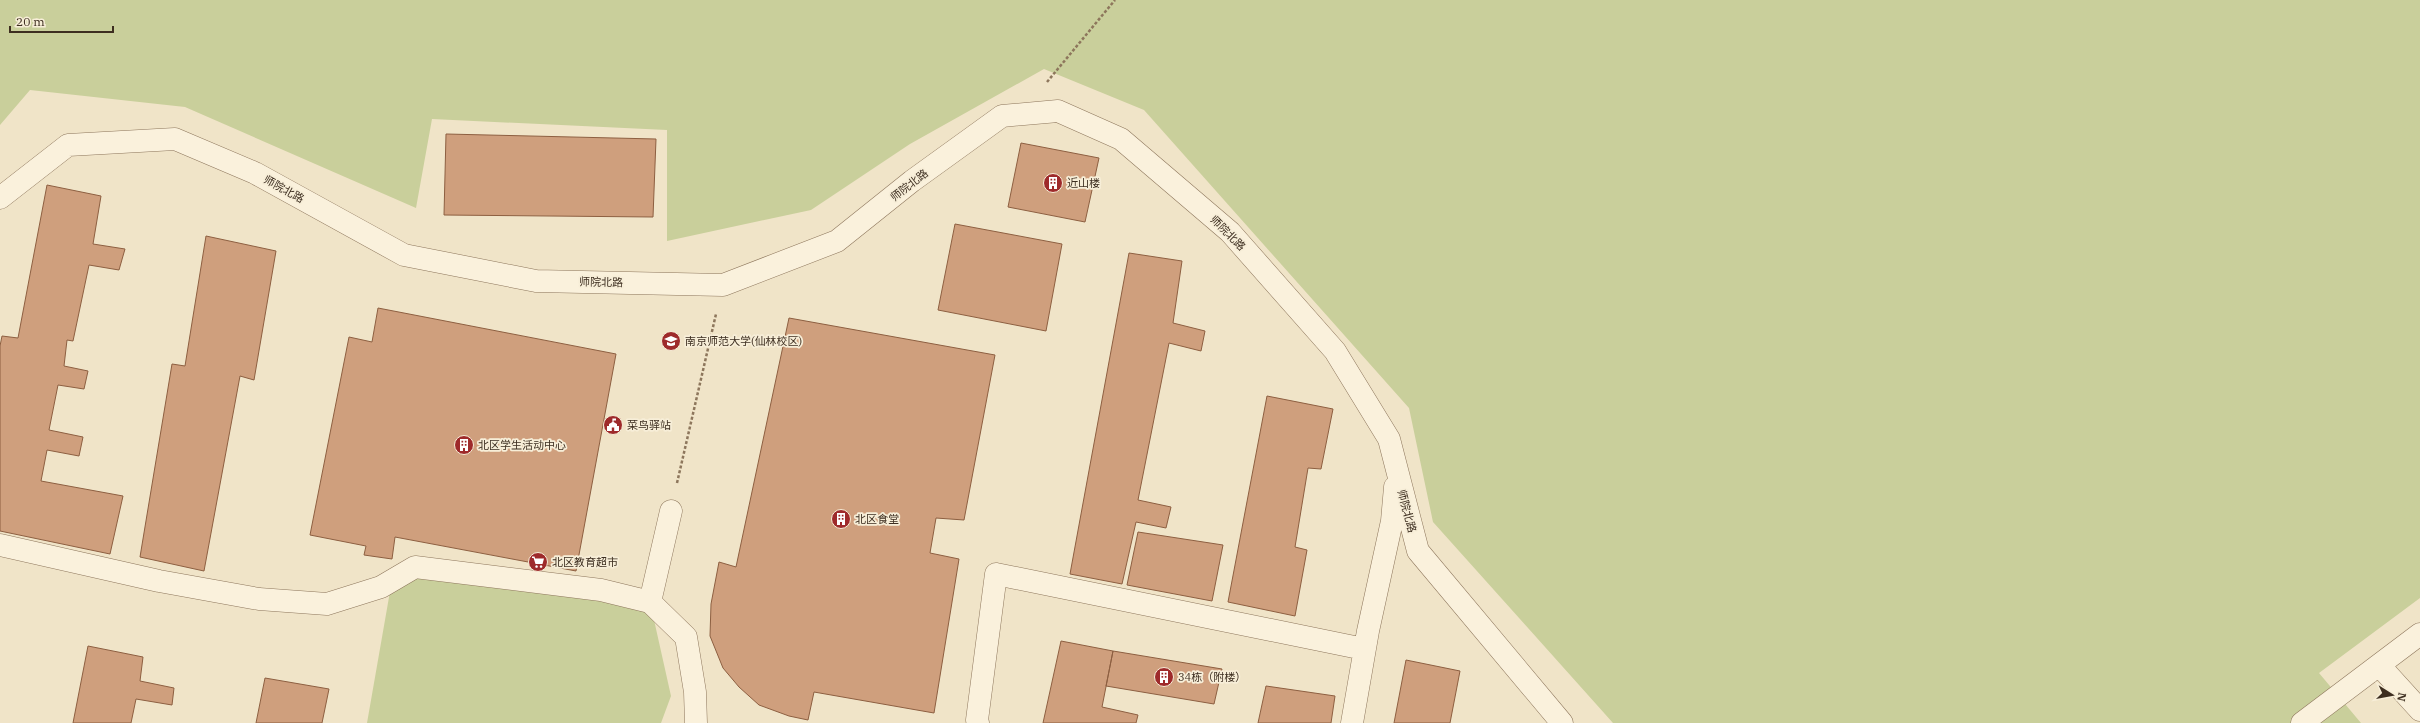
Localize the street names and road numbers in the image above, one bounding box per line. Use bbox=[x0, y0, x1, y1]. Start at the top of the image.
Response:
street label: 师院北路 bbox=[887, 166, 931, 204]
street label: 师院北路 bbox=[261, 172, 307, 206]
street label: 师院北路 bbox=[1207, 212, 1249, 254]
street label: 师院北路 bbox=[579, 275, 623, 289]
street label: 师院北路 bbox=[1395, 488, 1419, 534]

